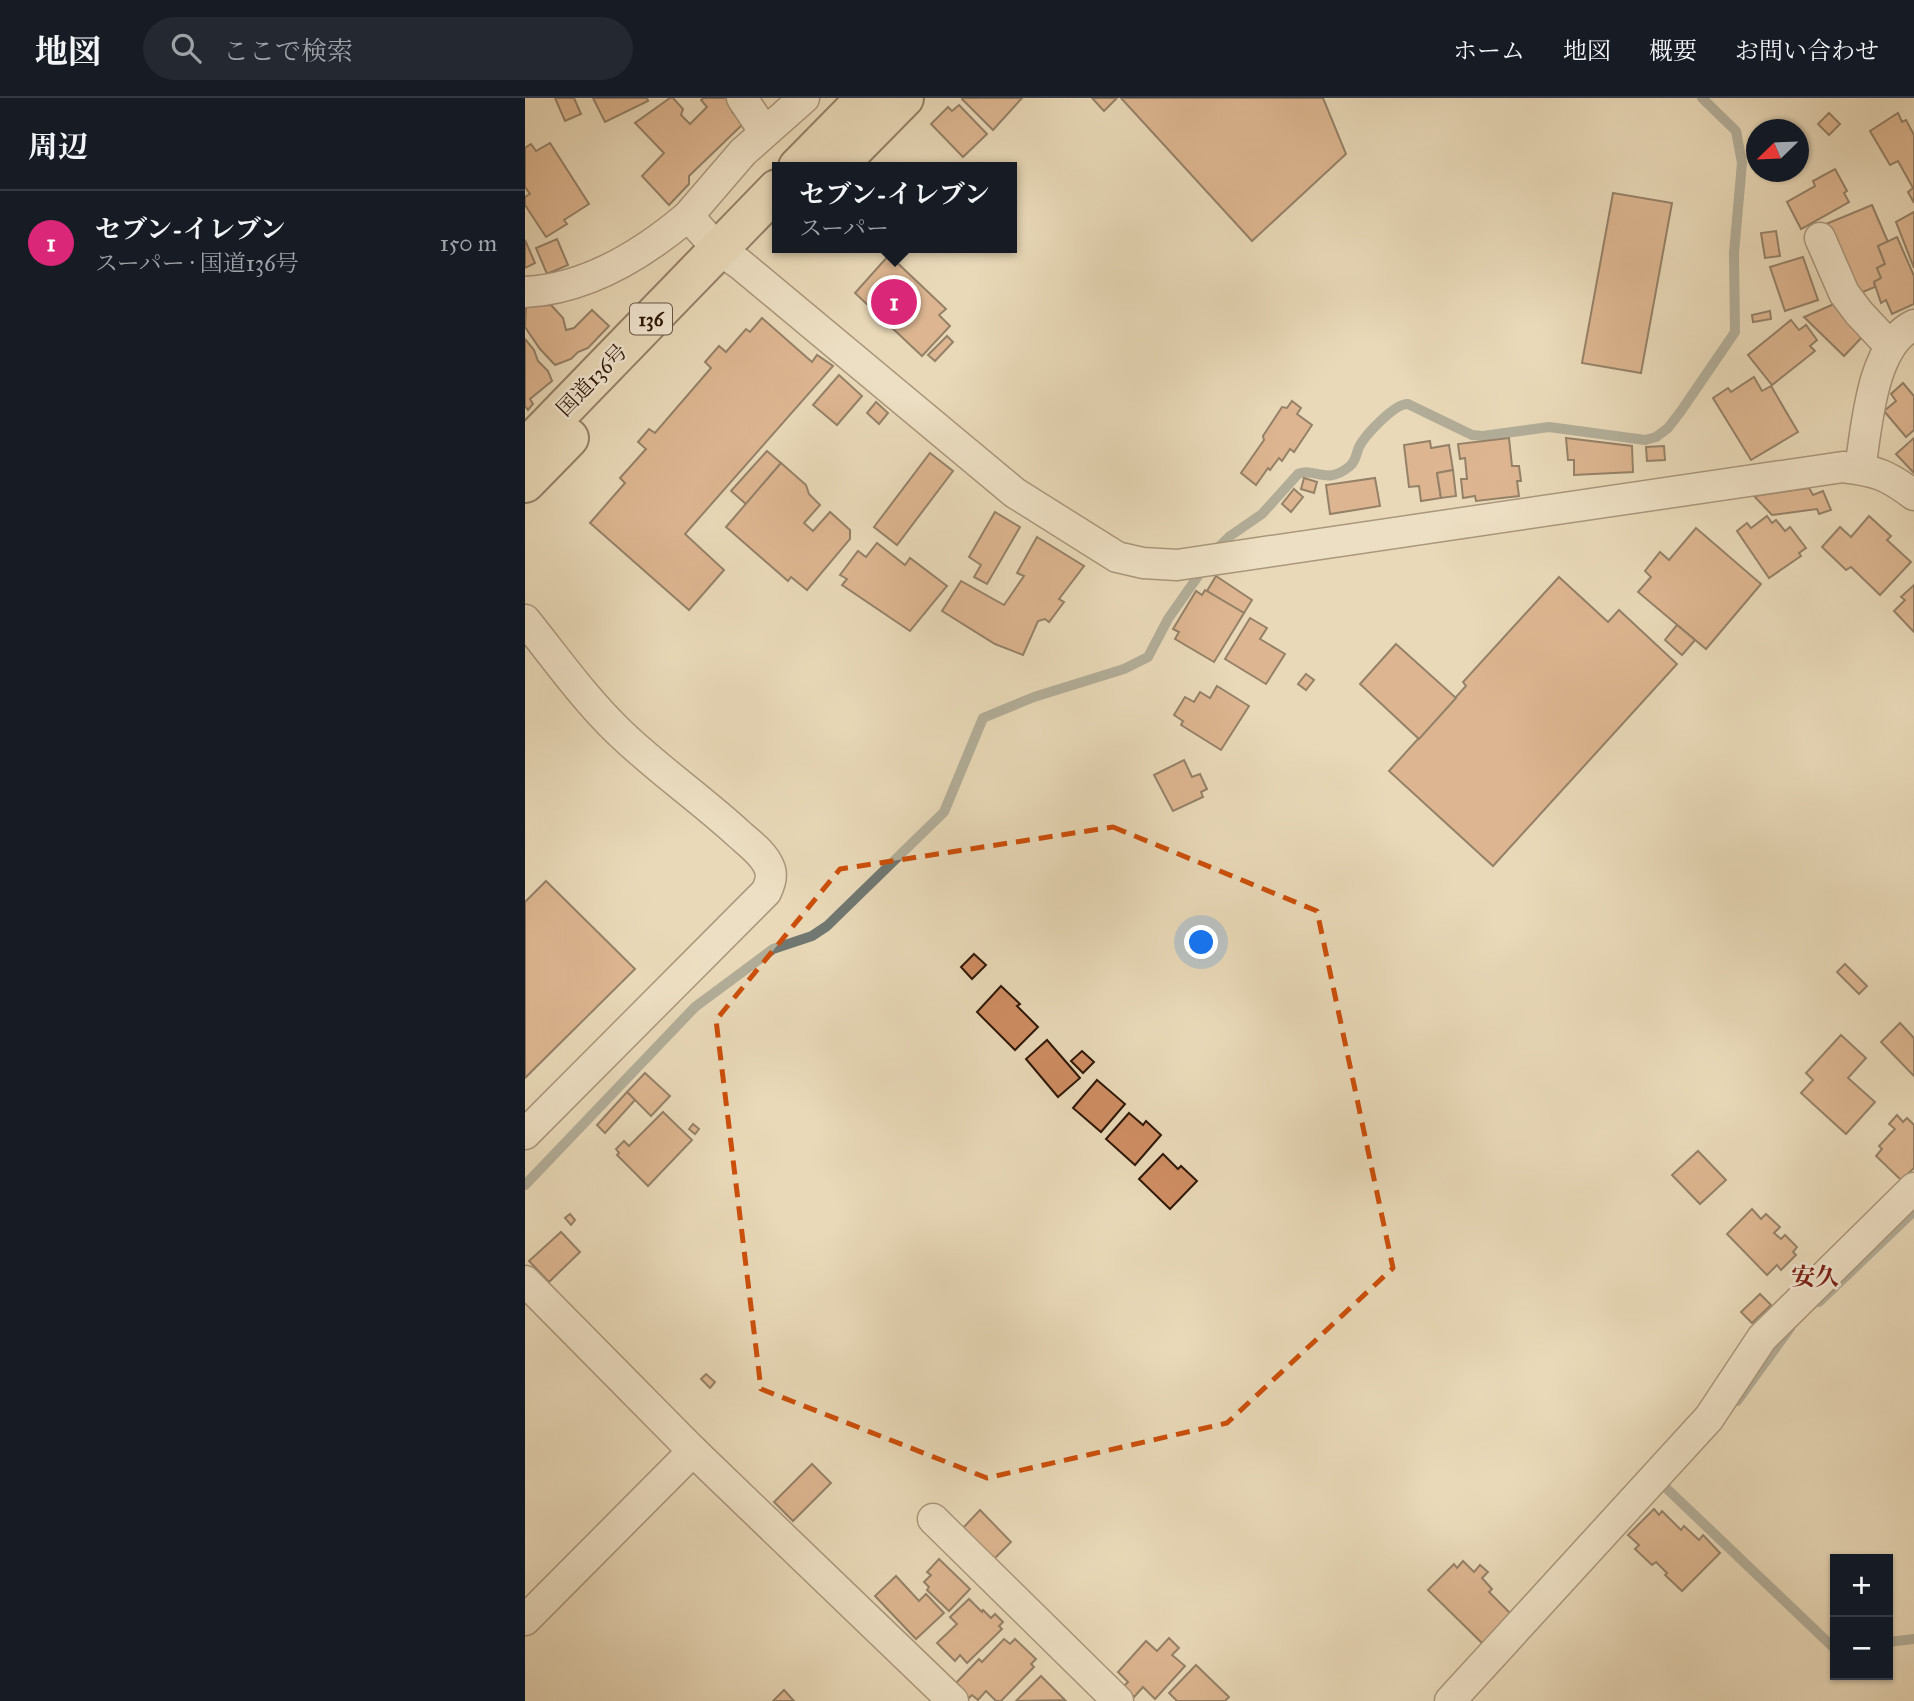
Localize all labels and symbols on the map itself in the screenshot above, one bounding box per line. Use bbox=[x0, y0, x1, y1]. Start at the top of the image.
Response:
north arrow bbox=[1746, 119, 1809, 182]
pin: 1 bbox=[871, 276, 917, 328]
road number: 136 bbox=[630, 304, 672, 334]
street label: 国道136号 bbox=[551, 338, 633, 422]
your location bbox=[1184, 925, 1218, 959]
district label: 安久 bbox=[1791, 1262, 1839, 1292]

